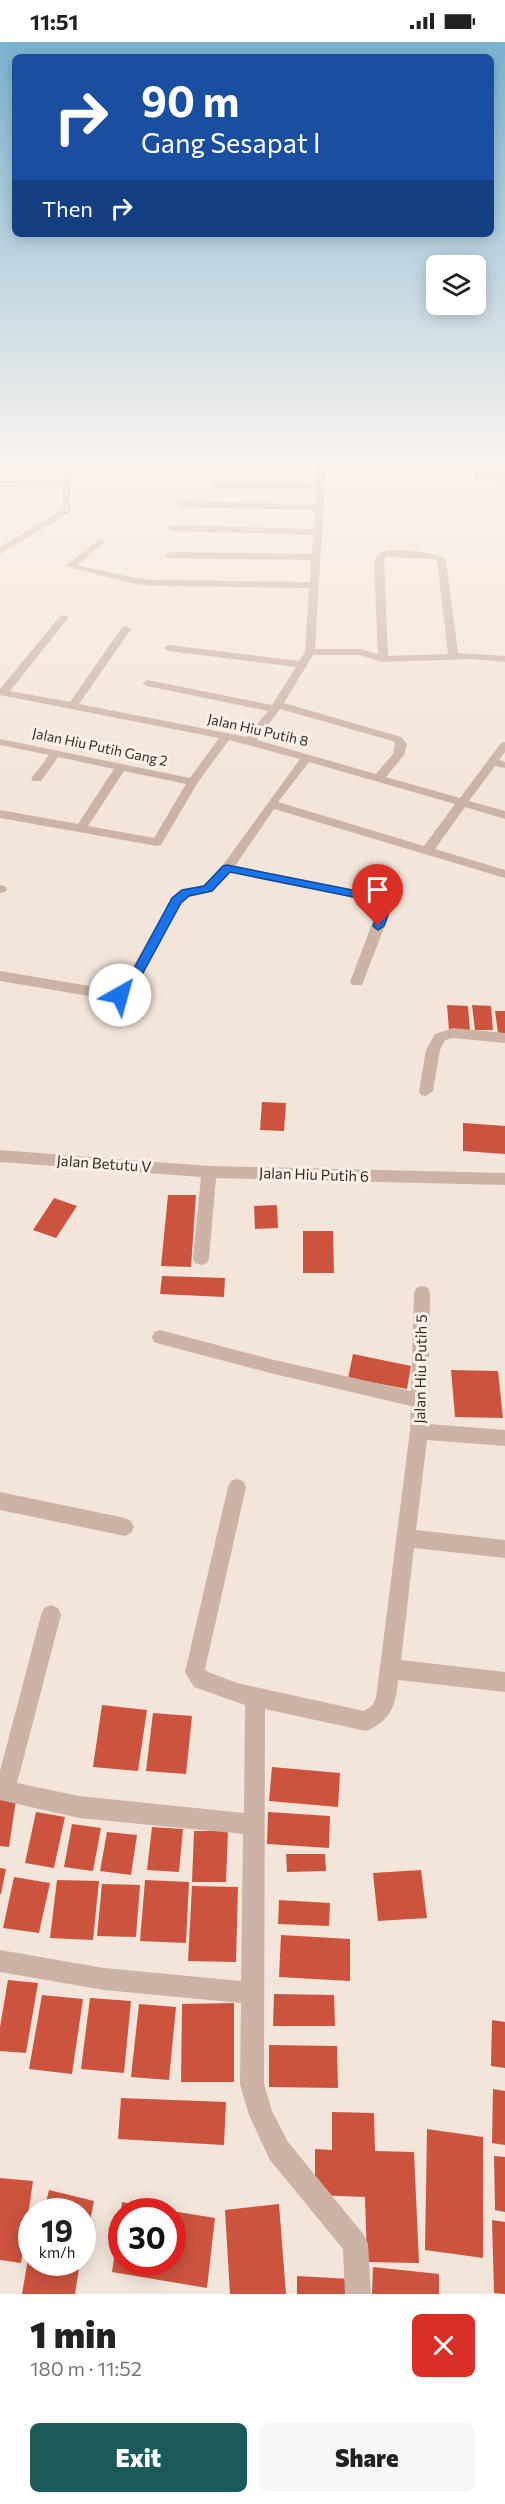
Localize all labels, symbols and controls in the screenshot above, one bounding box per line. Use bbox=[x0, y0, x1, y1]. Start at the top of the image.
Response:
text: 11:51 bbox=[30, 8, 79, 35]
text: 90 m bbox=[141, 74, 240, 126]
icon: right bbox=[42, 78, 120, 156]
text: Gang Sesapat I bbox=[141, 126, 321, 159]
icon: right bbox=[105, 192, 138, 225]
text: Then bbox=[42, 195, 93, 222]
map controls bbox=[426, 255, 486, 315]
button: layers bbox=[426, 255, 486, 315]
street label: Jalan Hiu Putih 8 bbox=[206, 710, 310, 749]
street label: Jalan Hiu Putih Gang 2 bbox=[31, 724, 170, 769]
pin bbox=[352, 864, 403, 926]
icon: arrive bbox=[361, 873, 394, 906]
position arrow bbox=[88, 963, 152, 1027]
street label: Jalan Betutu V bbox=[56, 1151, 152, 1175]
street label: Jalan Hiu Putih 6 bbox=[259, 1163, 369, 1185]
street label: Jalan Hiu Putih 5 bbox=[410, 1314, 430, 1424]
speed limit sign: 30 bbox=[108, 2198, 186, 2276]
text: 19 bbox=[41, 2211, 73, 2248]
text: km/h bbox=[39, 2243, 75, 2261]
text: 1 min bbox=[30, 2311, 116, 2355]
button: close bbox=[412, 2314, 475, 2377]
text: 180 m · 11:52 bbox=[30, 2356, 142, 2380]
button: Exit bbox=[30, 2423, 247, 2492]
button: Share bbox=[259, 2423, 475, 2492]

